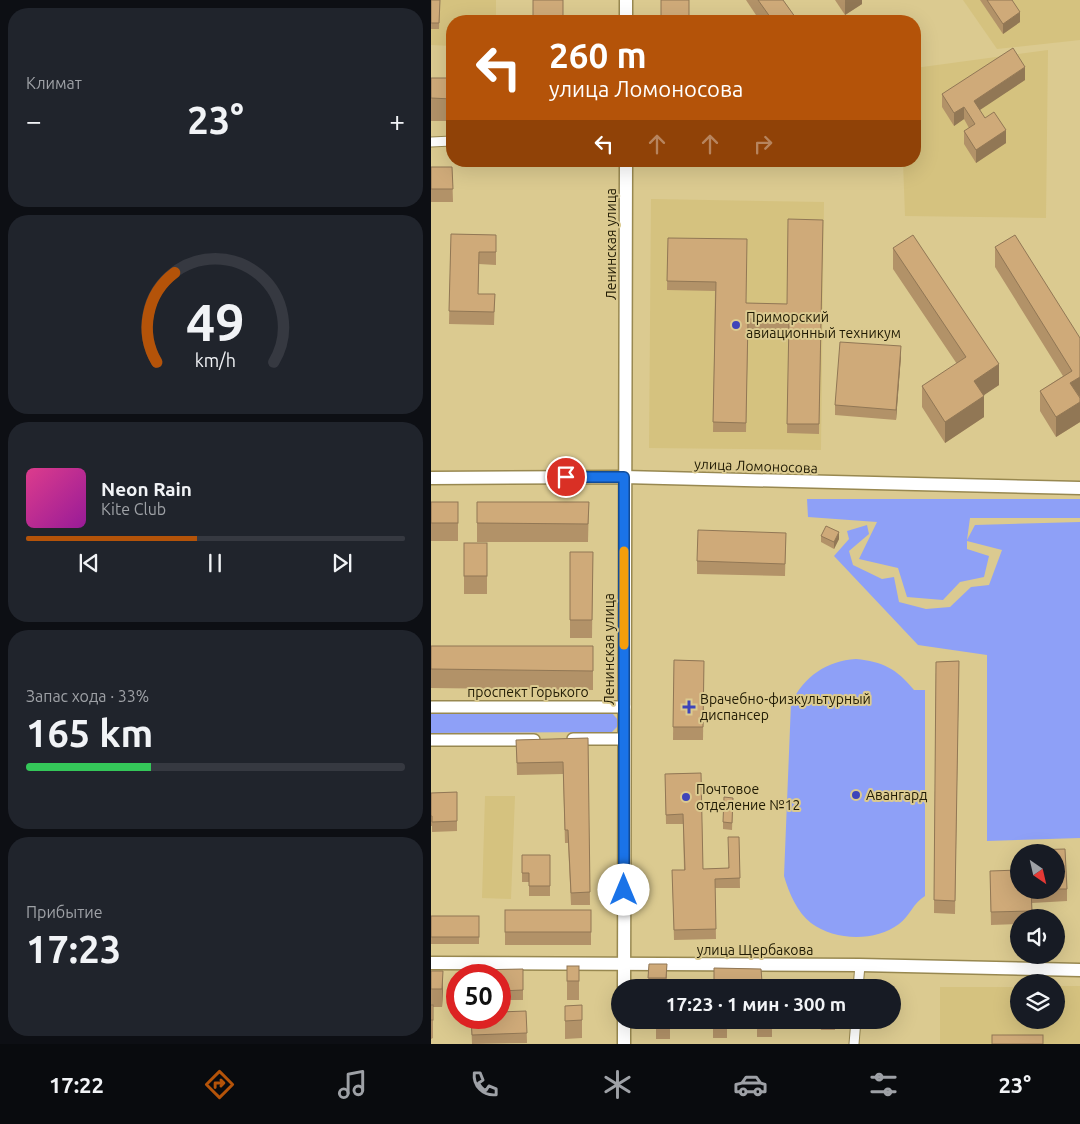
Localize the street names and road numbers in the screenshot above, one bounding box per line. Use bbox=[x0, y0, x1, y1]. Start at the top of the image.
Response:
street label: Ленинская улица bbox=[603, 188, 619, 300]
street label: улица Ломоносова bbox=[694, 456, 818, 476]
street label: Ленинская улица bbox=[601, 593, 617, 705]
street label: проспект Горького bbox=[467, 684, 589, 700]
street label: улица Щербакова bbox=[697, 942, 813, 958]

